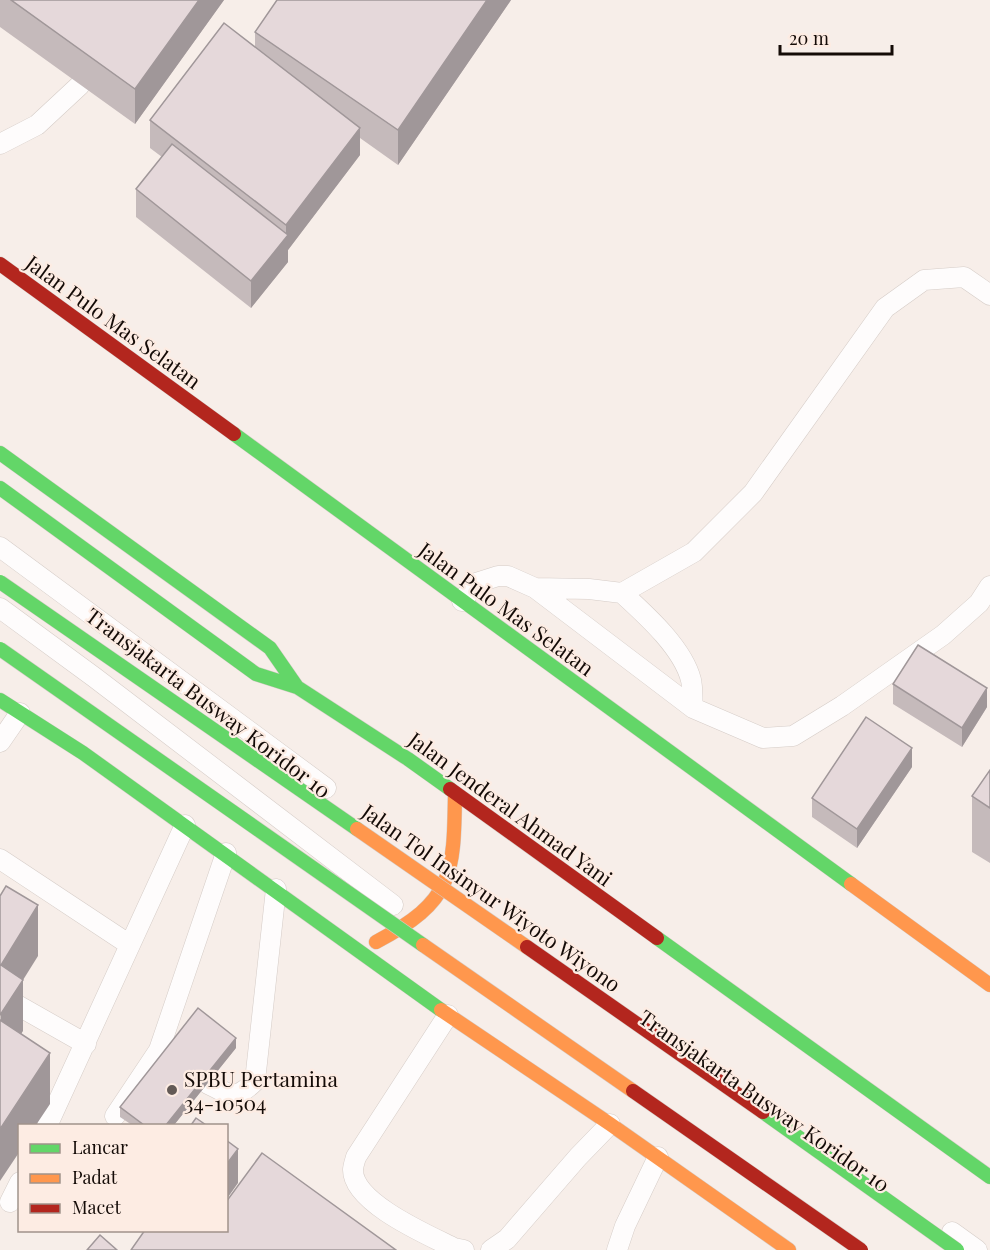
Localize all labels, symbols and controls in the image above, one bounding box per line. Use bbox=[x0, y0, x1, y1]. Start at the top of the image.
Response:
scale bar bbox=[780, 18, 892, 56]
text: 20 m bbox=[789, 26, 829, 50]
street label: Jalan Pulo Mas Selatan bbox=[20, 247, 208, 394]
street label: Jalan Pulo Mas Selatan bbox=[413, 534, 601, 681]
street label: Transjakarta Busway Koridor 10 bbox=[81, 601, 337, 803]
street label: Jalan Jenderal Ahmad Yani bbox=[403, 724, 619, 891]
street label: Jalan Tol Insinyur Wiyoto Wiyono bbox=[356, 796, 627, 997]
street label: Transjakarta Busway Koridor 10 bbox=[634, 1002, 896, 1198]
place label: SPBU Pertamina 34-10504 bbox=[184, 1064, 338, 1116]
marker: SPBU Pertamina 34-10504 bbox=[165, 1083, 179, 1097]
legend bbox=[18, 1124, 228, 1232]
text: Lancar bbox=[72, 1135, 128, 1159]
text: Padat bbox=[72, 1165, 118, 1189]
text: Macet bbox=[72, 1195, 121, 1219]

